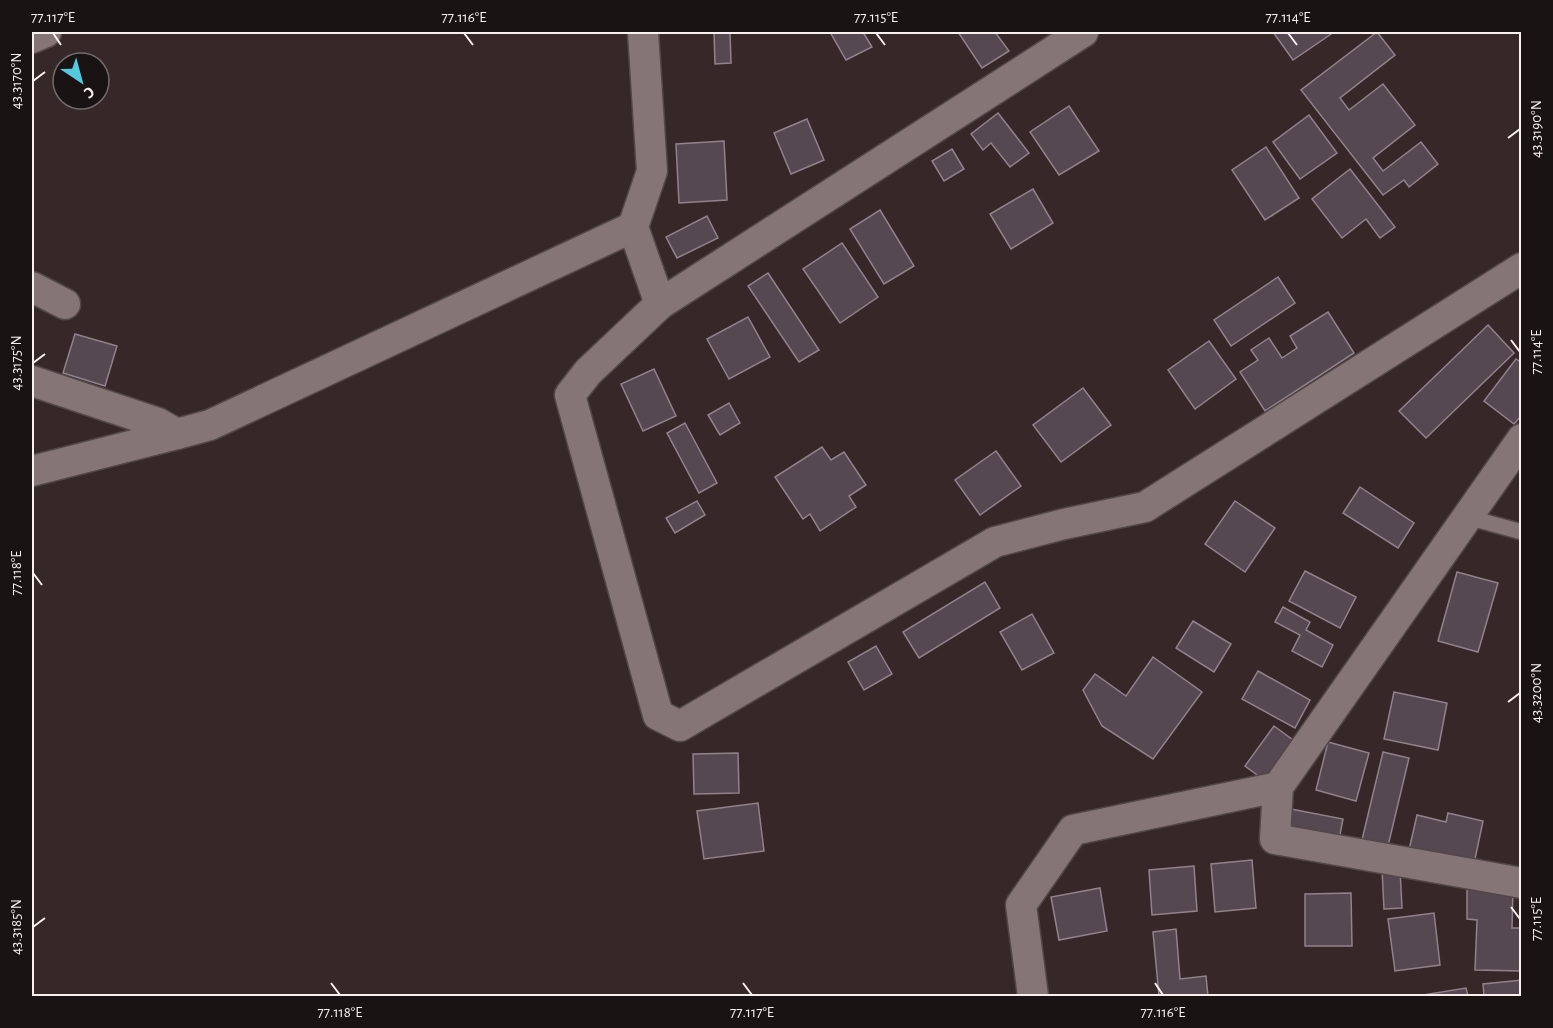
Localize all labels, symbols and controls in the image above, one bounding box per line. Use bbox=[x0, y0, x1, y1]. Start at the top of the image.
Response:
text: 77.117°E bbox=[31, 10, 75, 25]
text: 77.116°E bbox=[442, 10, 486, 25]
text: 77.115°E bbox=[854, 10, 898, 25]
text: 77.114°E bbox=[1265, 10, 1311, 25]
north arrow bbox=[51, 51, 111, 111]
text: 43.3170°N bbox=[9, 53, 24, 110]
text: С bbox=[81, 83, 98, 101]
text: 43.3190°N bbox=[1529, 100, 1544, 158]
text: 77.114°E bbox=[1529, 329, 1544, 375]
text: 43.3175°N bbox=[9, 335, 24, 391]
text: 77.118°E bbox=[9, 550, 24, 596]
text: 43.3200°N bbox=[1529, 663, 1544, 723]
text: 77.115°E bbox=[1529, 897, 1544, 941]
text: 43.3185°N bbox=[9, 899, 24, 955]
text: 77.118°E bbox=[317, 1005, 363, 1020]
text: 77.117°E bbox=[730, 1005, 774, 1020]
text: 77.116°E bbox=[1141, 1005, 1185, 1020]

